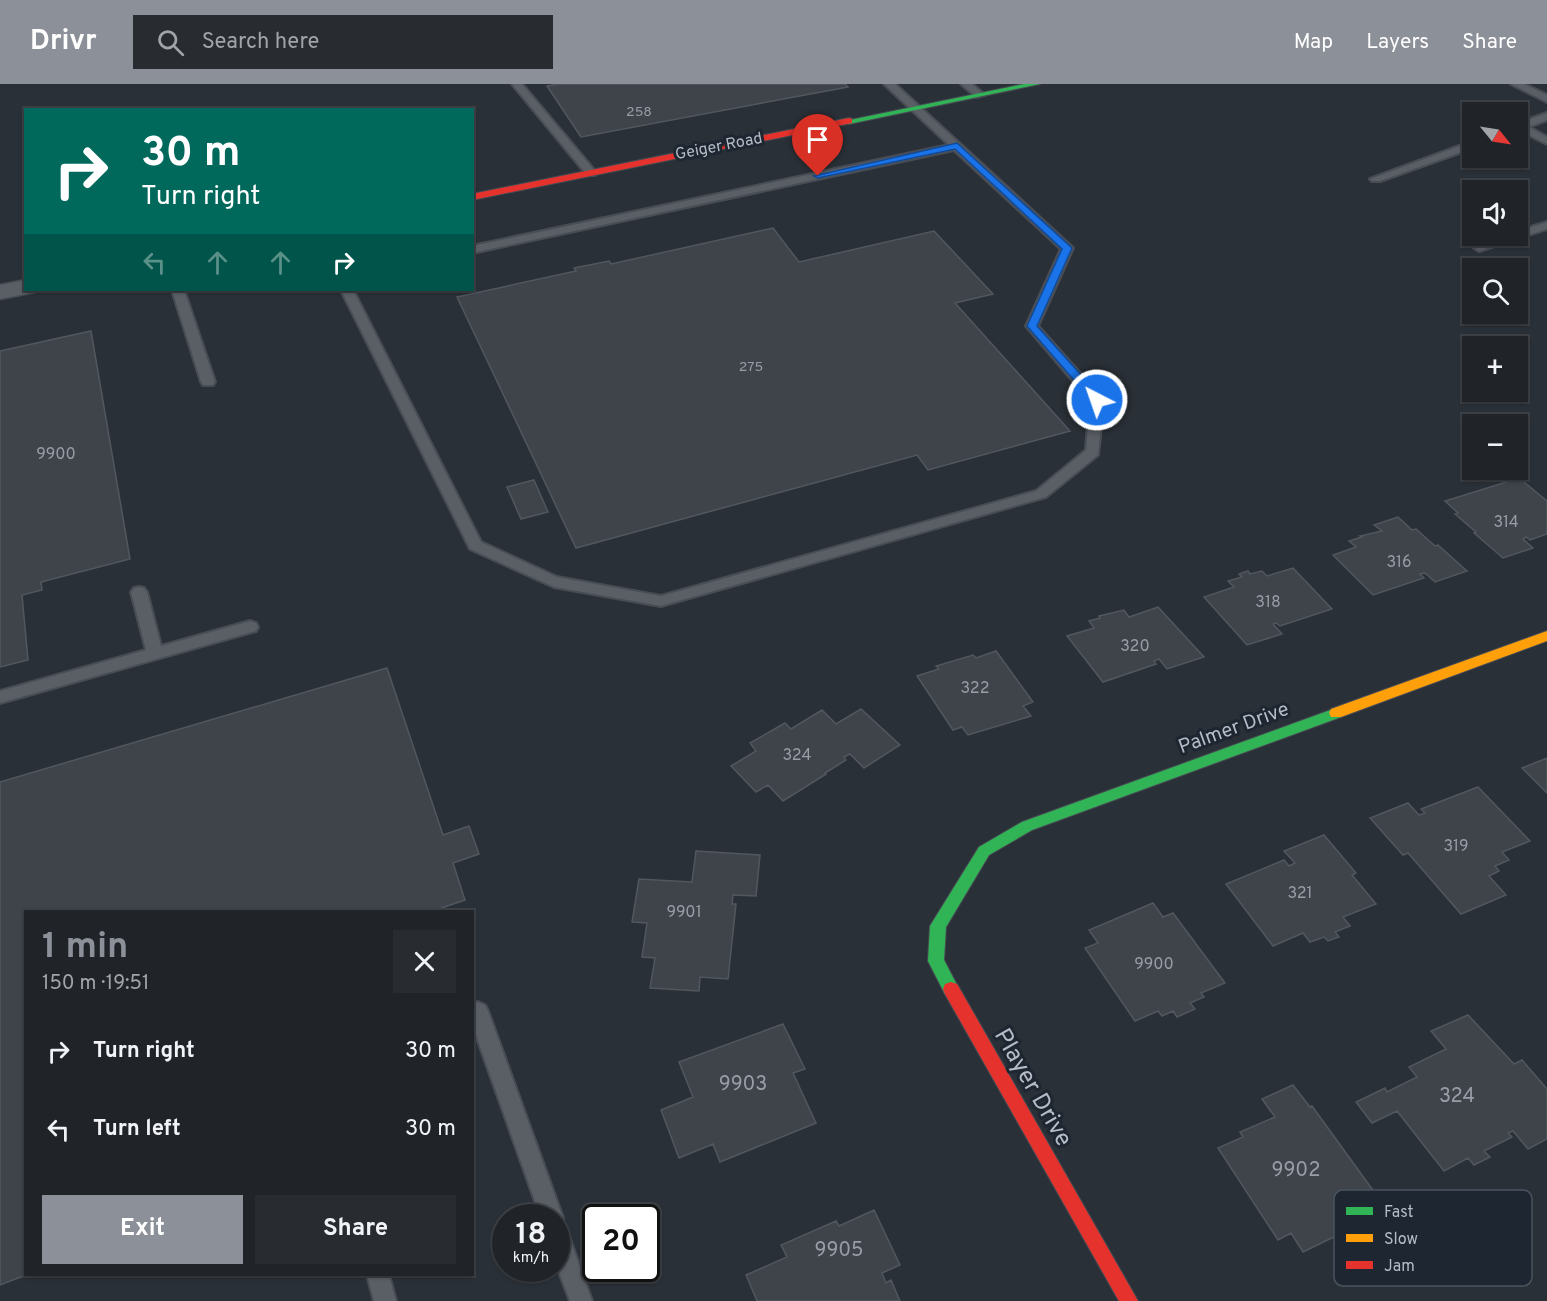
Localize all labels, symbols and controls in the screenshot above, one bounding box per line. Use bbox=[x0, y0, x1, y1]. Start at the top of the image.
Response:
search box bbox=[133, 15, 553, 69]
text: Drivr bbox=[30, 24, 97, 60]
icon: search bbox=[154, 26, 187, 59]
text: Search here bbox=[202, 29, 319, 56]
text: Map bbox=[1294, 29, 1333, 56]
text: Layers bbox=[1366, 29, 1429, 56]
text: Share bbox=[1462, 29, 1517, 56]
north arrow bbox=[1462, 102, 1528, 168]
map controls bbox=[1462, 102, 1528, 480]
house number: 258 bbox=[626, 104, 652, 121]
pin bbox=[792, 114, 843, 176]
icon: arrive bbox=[801, 123, 834, 156]
text: 30 m bbox=[141, 128, 240, 181]
street label: Geiger Road bbox=[674, 129, 764, 165]
icon: right bbox=[42, 132, 120, 210]
text: Turn right bbox=[141, 180, 260, 214]
button: sound bbox=[1462, 180, 1528, 246]
icon: left bbox=[138, 246, 171, 279]
icon: ahead bbox=[201, 246, 234, 279]
icon: ahead bbox=[264, 246, 297, 279]
icon: right bbox=[327, 246, 360, 279]
button: search bbox=[1462, 258, 1528, 324]
button: + bbox=[1462, 336, 1528, 402]
house number: 275 bbox=[739, 359, 763, 376]
position arrow bbox=[1065, 368, 1129, 432]
button: − bbox=[1462, 414, 1528, 480]
house number: 9900 bbox=[36, 445, 76, 465]
house number: 314 bbox=[1493, 513, 1519, 533]
house number: 316 bbox=[1386, 553, 1412, 573]
house number: 318 bbox=[1255, 593, 1281, 613]
house number: 320 bbox=[1120, 637, 1150, 657]
house number: 322 bbox=[961, 679, 989, 699]
street label: Palmer Drive bbox=[1175, 697, 1293, 761]
house number: 324 bbox=[783, 746, 811, 766]
house number: 319 bbox=[1443, 837, 1469, 857]
house number: 321 bbox=[1287, 884, 1313, 904]
house number: 9901 bbox=[666, 903, 702, 923]
text: 1 min bbox=[42, 925, 128, 971]
button: close bbox=[393, 930, 456, 993]
house number: 9900 bbox=[1134, 955, 1174, 975]
text: 150 m · 19:51 bbox=[42, 971, 150, 997]
street label: Player Drive bbox=[986, 1024, 1078, 1152]
icon: right bbox=[42, 1035, 75, 1068]
text: Turn right bbox=[93, 1038, 195, 1065]
text: 30 m bbox=[405, 1038, 456, 1065]
house number: 9903 bbox=[719, 1072, 767, 1098]
house number: 324 bbox=[1439, 1084, 1475, 1110]
icon: left bbox=[42, 1113, 75, 1146]
text: Turn left bbox=[93, 1116, 181, 1143]
text: 30 m bbox=[405, 1116, 456, 1143]
house number: 9902 bbox=[1272, 1158, 1320, 1184]
legend bbox=[1334, 1190, 1532, 1286]
button: Exit bbox=[42, 1195, 243, 1264]
button: Share bbox=[255, 1195, 456, 1264]
text: Fast bbox=[1384, 1203, 1414, 1223]
speed limit sign: 20 bbox=[582, 1204, 660, 1282]
text: 18 bbox=[516, 1217, 546, 1254]
text: Slow bbox=[1384, 1230, 1418, 1250]
house number: 9905 bbox=[815, 1238, 863, 1264]
text: km/h bbox=[513, 1249, 549, 1268]
text: Jam bbox=[1384, 1257, 1415, 1277]

